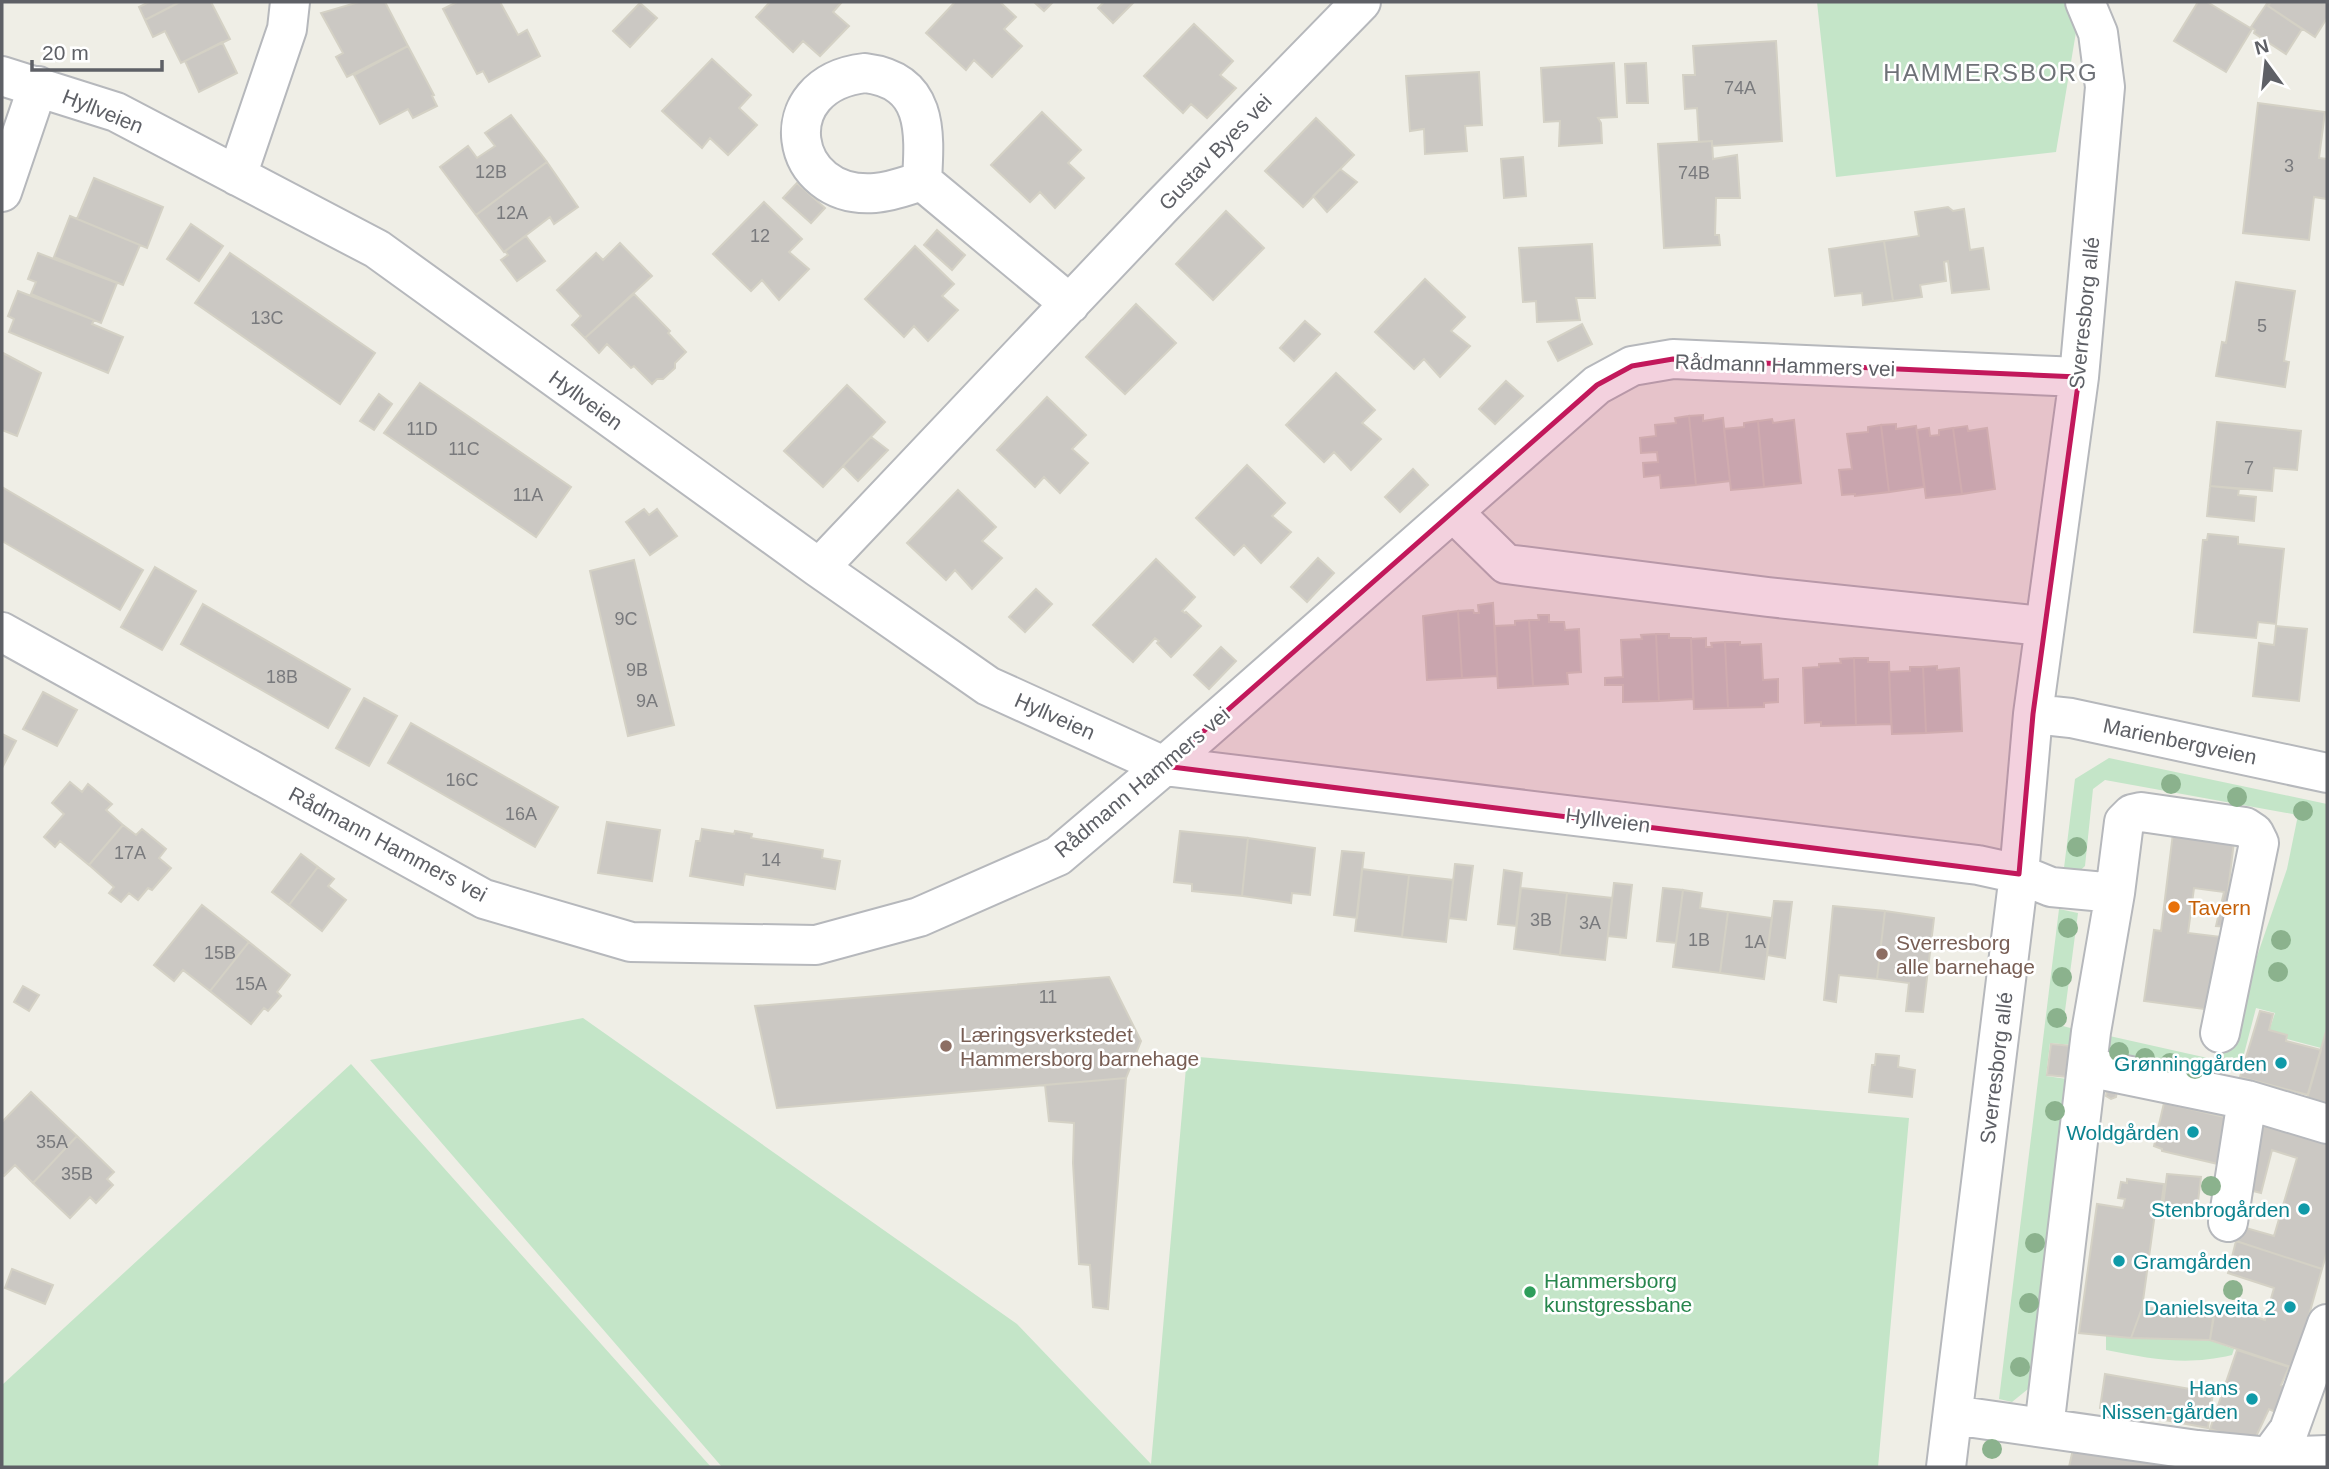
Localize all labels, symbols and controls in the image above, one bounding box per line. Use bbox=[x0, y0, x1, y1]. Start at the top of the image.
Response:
scale bar bbox=[32, 28, 161, 72]
north arrow bbox=[2231, 28, 2301, 98]
text: N bbox=[2252, 35, 2271, 59]
text: 20 m bbox=[42, 41, 89, 64]
district label: HAMMERSBORG bbox=[1883, 59, 2099, 86]
house number: 74A bbox=[1724, 78, 1756, 98]
street label: Hyllveien bbox=[59, 84, 147, 138]
street label: Gustav Byes vei bbox=[1154, 89, 1276, 215]
house number: 3 bbox=[2284, 156, 2294, 176]
house number: 12B bbox=[475, 162, 507, 182]
house number: 74B bbox=[1678, 163, 1710, 183]
house number: 12A bbox=[496, 203, 528, 223]
house number: 12 bbox=[750, 226, 770, 246]
street label: Sverresborg allé bbox=[2065, 236, 2103, 390]
house number: 13C bbox=[250, 308, 284, 328]
house number: 5 bbox=[2257, 316, 2267, 336]
street label: Rådmann Hammers vei bbox=[1674, 350, 1896, 380]
street label: Hyllveien bbox=[545, 366, 627, 434]
house number: 11D bbox=[406, 419, 438, 439]
house number: 11C bbox=[448, 439, 480, 459]
house number: 7 bbox=[2244, 458, 2254, 478]
house number: 11A bbox=[513, 485, 543, 505]
house number: 9C bbox=[614, 609, 638, 629]
house number: 9B bbox=[626, 660, 648, 680]
house number: 18B bbox=[266, 667, 298, 687]
street label: Hyllveien bbox=[1011, 688, 1099, 744]
house number: 9A bbox=[636, 691, 658, 711]
street label: Rådmann Hammers vei bbox=[1050, 702, 1234, 862]
street label: Marienbergveien bbox=[2101, 713, 2259, 769]
house number: 16C bbox=[445, 770, 479, 790]
street label: Rådmann Hammers vei bbox=[285, 782, 491, 906]
street label: Hyllveien bbox=[1564, 803, 1652, 837]
house number: 16A bbox=[505, 804, 537, 824]
house number: 17A bbox=[114, 843, 146, 863]
house number: 14 bbox=[761, 850, 781, 870]
place label: Tavern bbox=[2188, 896, 2251, 919]
marker: Tavern bbox=[2166, 899, 2182, 915]
house number: 3B bbox=[1530, 910, 1552, 930]
house number: 3A bbox=[1579, 913, 1601, 933]
house number: 1B bbox=[1688, 930, 1710, 950]
place label: Sverresborg alle barnehage bbox=[1896, 931, 2035, 978]
house number: 1A bbox=[1744, 932, 1766, 952]
house number: 15B bbox=[204, 943, 236, 963]
marker: Sverresborg alle barnehage bbox=[1874, 946, 1890, 962]
house number: 15A bbox=[235, 974, 267, 994]
house number: 11 bbox=[1039, 987, 1057, 1007]
street label: Sverresborg allé bbox=[1975, 991, 2017, 1145]
place label: Læringsverkstedet Hammersborg barnehage bbox=[960, 1023, 1199, 1070]
marker: Læringsverkstedet Hammersborg barnehage bbox=[938, 1038, 954, 1054]
place label: Grønninggården bbox=[2114, 1052, 2267, 1075]
marker: Grønninggården bbox=[2273, 1055, 2289, 1071]
place label: Woldgården bbox=[2066, 1121, 2179, 1144]
marker: Woldgården bbox=[2185, 1124, 2201, 1140]
house number: 35A bbox=[36, 1132, 68, 1152]
house number: 35B bbox=[61, 1164, 93, 1184]
place label: Stenbrogården bbox=[2151, 1198, 2290, 1221]
marker: Stenbrogården bbox=[2296, 1201, 2312, 1217]
place label: Gramgården bbox=[2133, 1250, 2251, 1273]
marker: Gramgården bbox=[2111, 1253, 2127, 1269]
place label: Hammersborg kunstgressbane bbox=[1544, 1269, 1692, 1316]
marker: Hammersborg kunstgressbane bbox=[1522, 1284, 1538, 1300]
place label: Danielsveita 2 bbox=[2144, 1296, 2276, 1319]
marker: Danielsveita 2 bbox=[2282, 1299, 2298, 1315]
place label: Hans Nissen-gården bbox=[2101, 1376, 2238, 1423]
marker: Hans Nissen-gården bbox=[2244, 1391, 2260, 1407]

